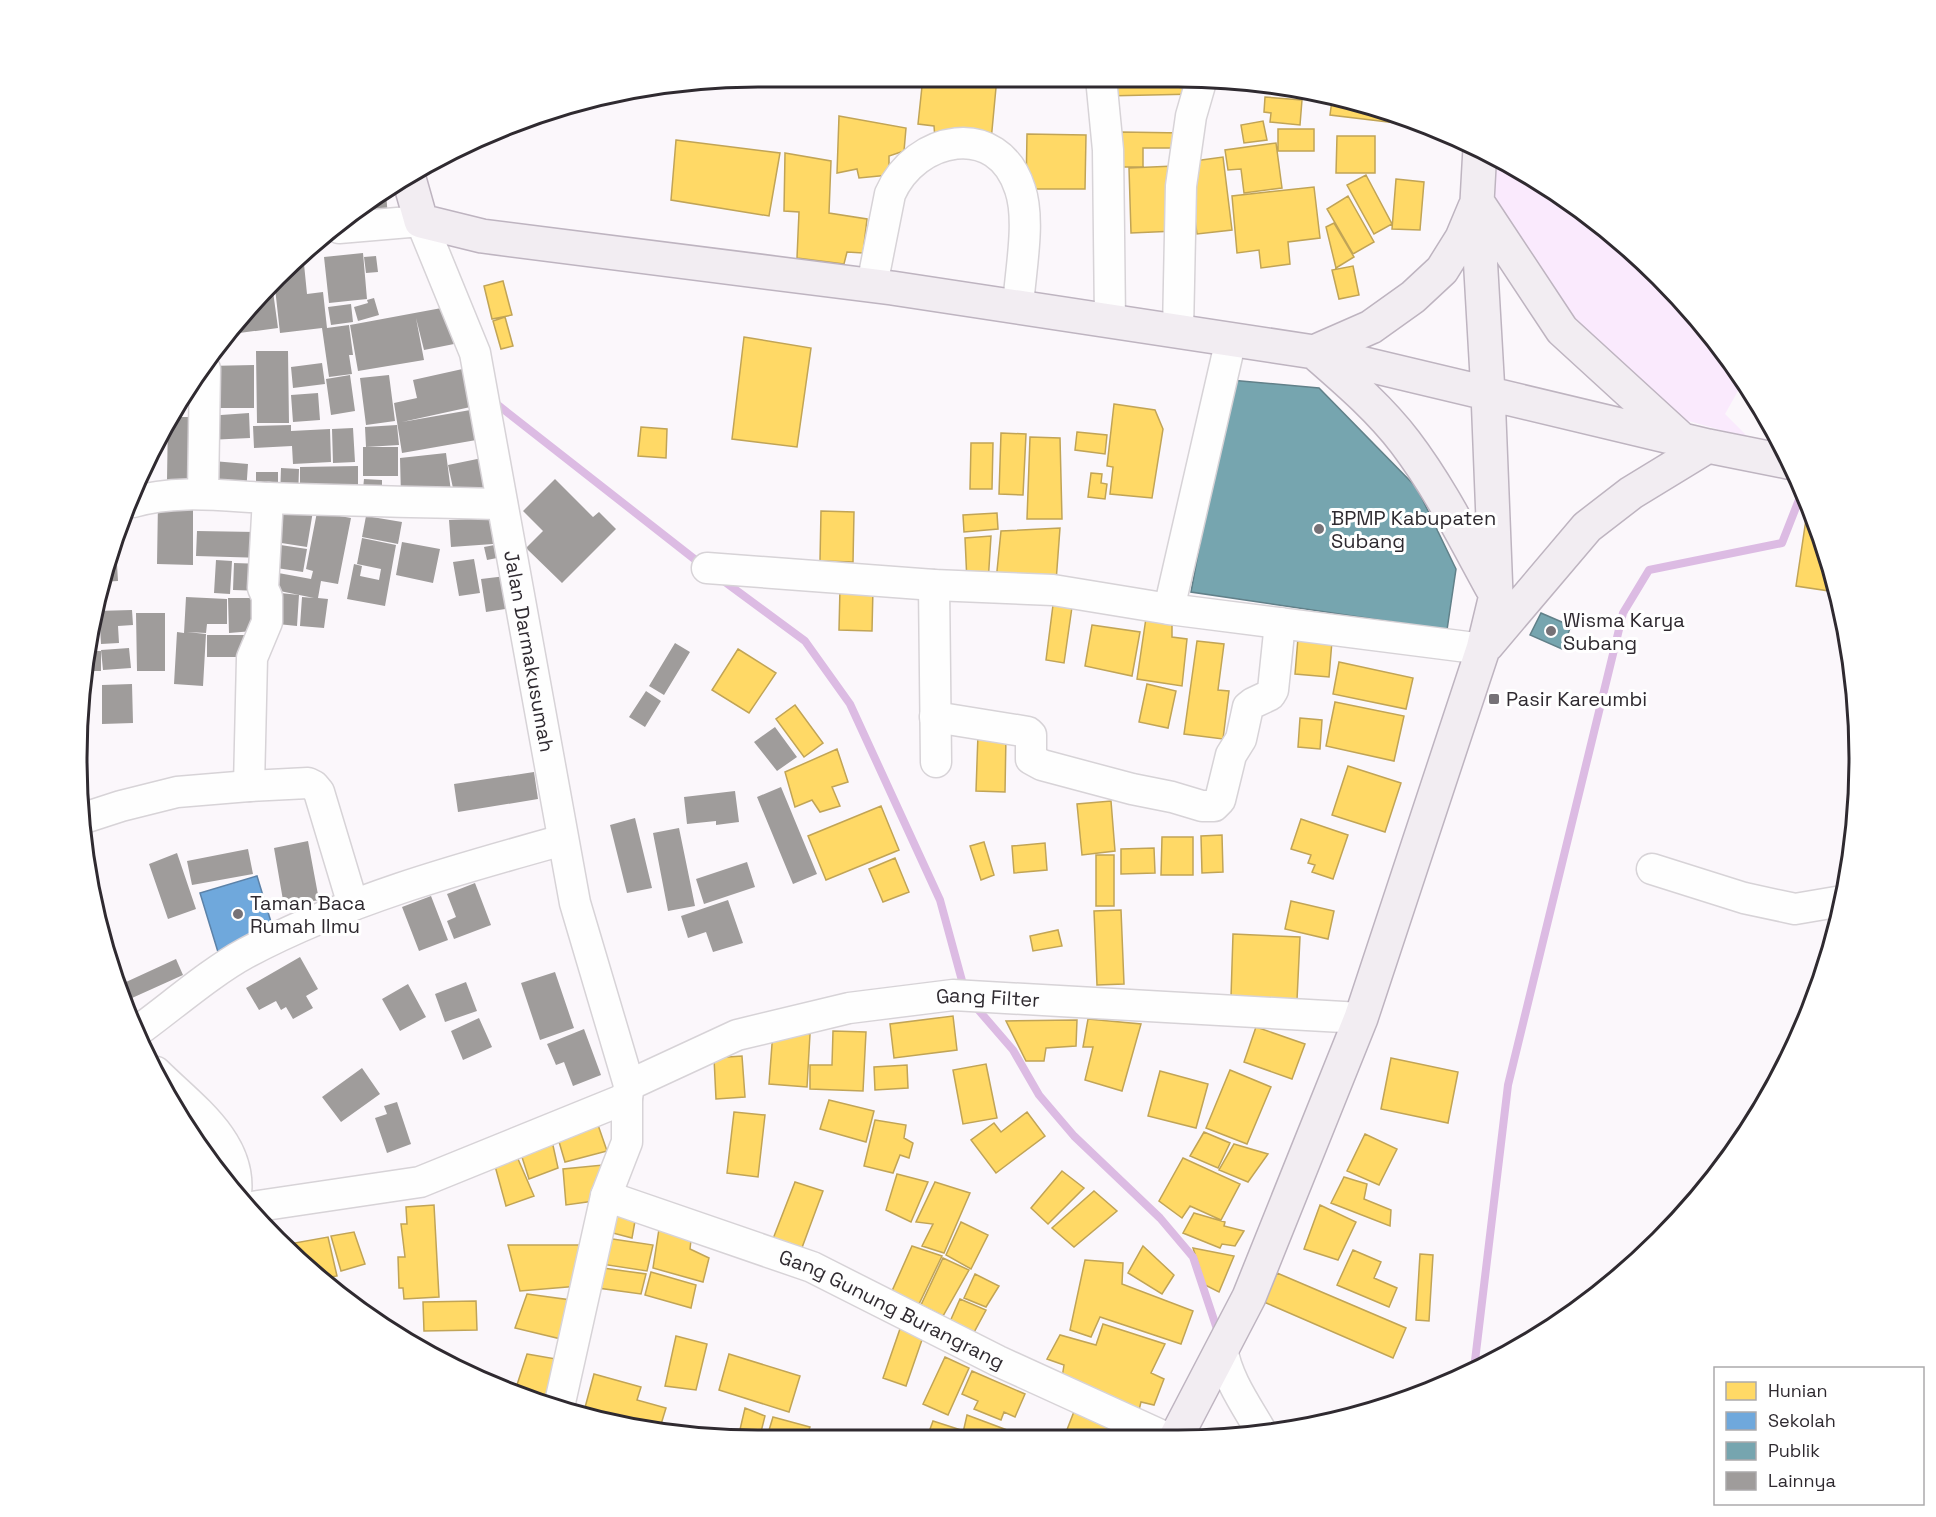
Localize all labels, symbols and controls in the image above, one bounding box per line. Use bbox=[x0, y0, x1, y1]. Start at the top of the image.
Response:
place label: BPMP Kabupaten Subang bbox=[1331, 505, 1496, 554]
marker: BPMP Kabupaten Subang bbox=[1312, 522, 1326, 536]
street label: Jalan Darmakusumah bbox=[498, 548, 560, 754]
place label: Wisma Karya Subang bbox=[1563, 607, 1685, 656]
marker: Wisma Karya Subang bbox=[1544, 624, 1558, 638]
place label: Pasir Kareumbi bbox=[1506, 686, 1647, 712]
marker: Pasir Kareumbi bbox=[1487, 692, 1501, 706]
place label: Taman Baca Rumah Ilmu bbox=[250, 890, 366, 939]
marker: Taman Baca Rumah Ilmu bbox=[231, 907, 245, 921]
street label: Gang Filter bbox=[935, 982, 1040, 1013]
street label: Gang Gunung Burangrang bbox=[776, 1244, 1009, 1375]
legend bbox=[1714, 1367, 1924, 1505]
text: Hunian bbox=[1768, 1379, 1828, 1402]
text: Sekolah bbox=[1768, 1409, 1836, 1432]
text: Publik bbox=[1768, 1439, 1820, 1462]
text: Lainnya bbox=[1768, 1469, 1836, 1492]

